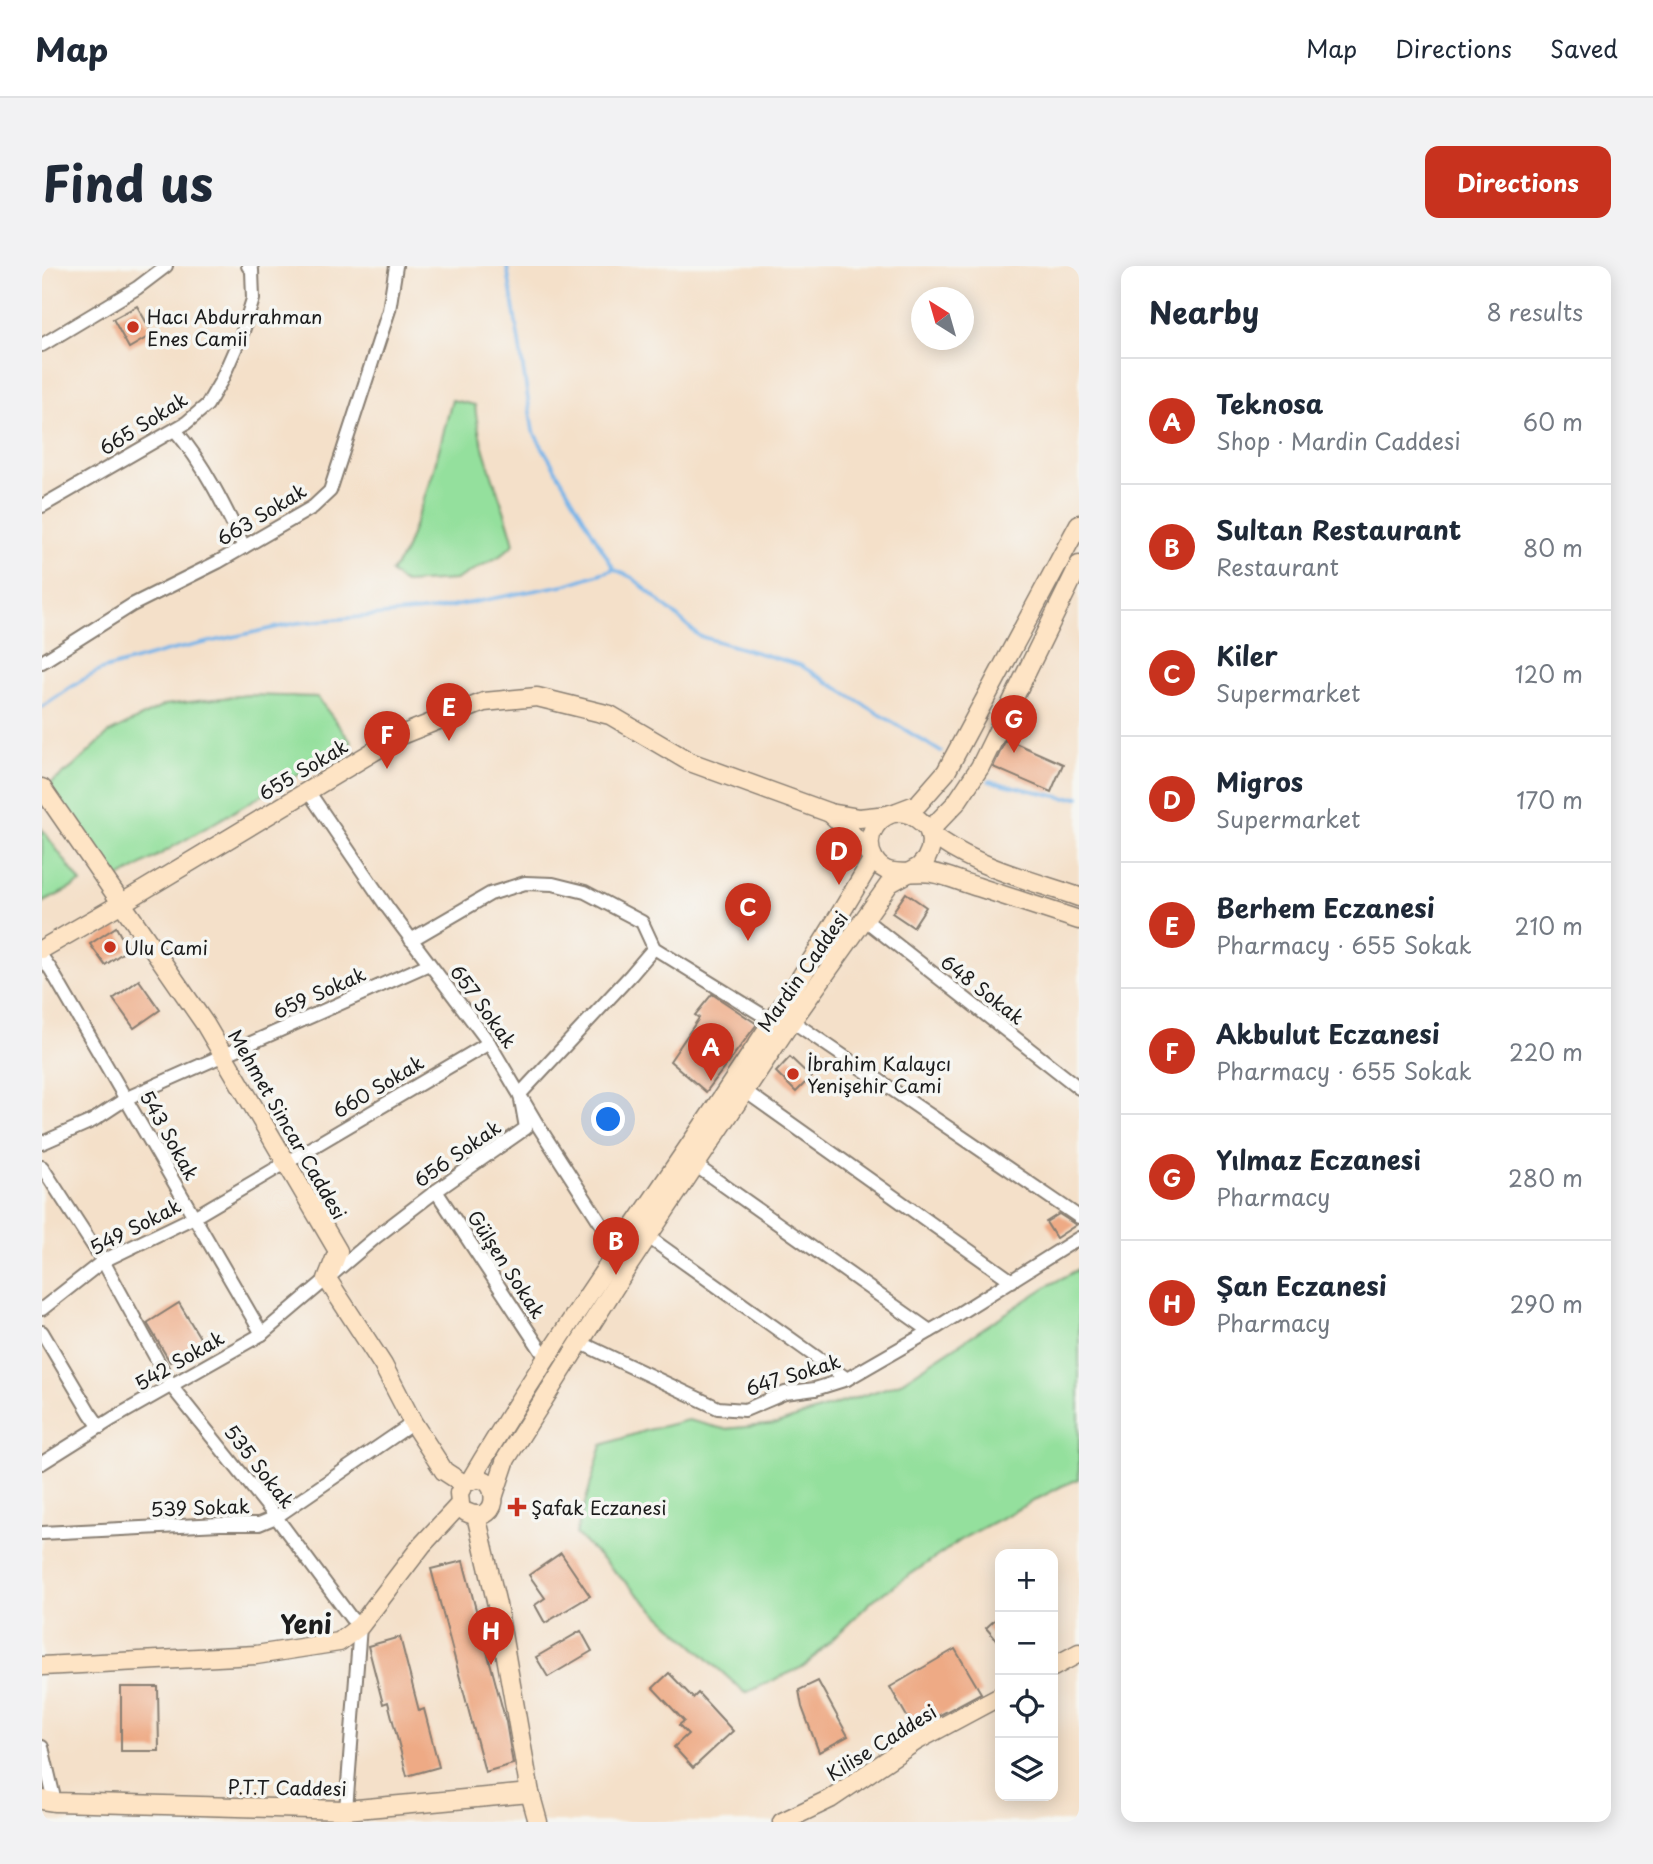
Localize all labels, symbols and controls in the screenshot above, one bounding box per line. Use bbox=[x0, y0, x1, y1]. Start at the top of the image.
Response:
text: Map bbox=[35, 23, 108, 73]
text: Map bbox=[1306, 30, 1357, 66]
text: Directions bbox=[1395, 30, 1512, 66]
text: Saved bbox=[1550, 30, 1618, 66]
text: Find us bbox=[42, 145, 213, 219]
button: Directions bbox=[1425, 146, 1611, 218]
north arrow bbox=[911, 287, 974, 350]
text: Nearby bbox=[1149, 289, 1259, 334]
text: 8 results bbox=[1487, 294, 1583, 329]
place label: Hacı Abdurrahman Enes Camii bbox=[147, 302, 322, 352]
marker: Hacı Abdurrahman Enes Camii bbox=[125, 319, 141, 335]
text: Teknosa bbox=[1216, 384, 1323, 423]
street label: 665 Sokak bbox=[93, 385, 193, 461]
text: A bbox=[1163, 404, 1181, 439]
text: 60 m bbox=[1523, 404, 1583, 439]
text: Shop · Mardin Caddesi bbox=[1216, 423, 1461, 458]
street label: 663 Sokak bbox=[211, 476, 311, 552]
text: Sultan Restaurant bbox=[1216, 510, 1461, 549]
text: B bbox=[1164, 530, 1180, 565]
text: 80 m bbox=[1523, 530, 1583, 565]
text: Restaurant bbox=[1216, 549, 1339, 584]
text: Kiler bbox=[1216, 636, 1278, 675]
text: C bbox=[1163, 656, 1181, 691]
text: 120 m bbox=[1515, 656, 1583, 691]
text: Supermarket bbox=[1216, 675, 1360, 710]
pin: E bbox=[426, 683, 472, 741]
pin: G bbox=[991, 695, 1037, 753]
pin: F bbox=[364, 711, 410, 769]
street label: 655 Sokak bbox=[253, 731, 353, 807]
text: Migros bbox=[1216, 762, 1303, 801]
text: D bbox=[1163, 782, 1181, 817]
text: 170 m bbox=[1516, 782, 1583, 817]
text: Supermarket bbox=[1216, 801, 1360, 836]
pin: D bbox=[816, 827, 862, 885]
pin: C bbox=[725, 883, 771, 941]
text: Berhem Eczanesi bbox=[1216, 888, 1435, 927]
street label: Mardin Caddesi bbox=[750, 905, 854, 1037]
text: E bbox=[1165, 908, 1179, 943]
text: 210 m bbox=[1515, 908, 1583, 943]
text: Pharmacy · 655 Sokak bbox=[1216, 927, 1472, 962]
place label: Ulu Cami bbox=[124, 933, 208, 961]
marker: Ulu Cami bbox=[102, 939, 118, 955]
street label: 648 Sokak bbox=[935, 947, 1031, 1031]
street label: 657 Sokak bbox=[444, 958, 524, 1054]
street label: 659 Sokak bbox=[268, 959, 370, 1025]
text: Akbulut Eczanesi bbox=[1216, 1014, 1440, 1053]
pin: A bbox=[688, 1023, 734, 1081]
street label: Mehmet Sincar Caddesi bbox=[222, 1024, 354, 1224]
text: F bbox=[1165, 1034, 1179, 1069]
text: 220 m bbox=[1509, 1034, 1583, 1069]
street label: 660 Sokak bbox=[327, 1048, 429, 1124]
place label: İbrahim Kalaycı Yenişehir Cami bbox=[807, 1049, 951, 1099]
text: Pharmacy · 655 Sokak bbox=[1216, 1053, 1472, 1088]
marker: İbrahim Kalaycı Yenişehir Cami bbox=[785, 1066, 801, 1082]
street label: 543 Sokak bbox=[134, 1085, 206, 1185]
your location bbox=[591, 1102, 625, 1136]
street label: 656 Sokak bbox=[408, 1113, 506, 1193]
text: Yılmaz Eczanesi bbox=[1216, 1140, 1421, 1179]
text: G bbox=[1163, 1160, 1181, 1195]
text: 280 m bbox=[1508, 1160, 1583, 1195]
text: Pharmacy bbox=[1216, 1179, 1330, 1214]
street label: 549 Sokak bbox=[84, 1191, 186, 1261]
street label: Gülşen Sokak bbox=[461, 1204, 553, 1324]
pin: B bbox=[593, 1217, 639, 1275]
text: Şan Eczanesi bbox=[1216, 1266, 1387, 1305]
text: H bbox=[1163, 1286, 1181, 1321]
text: 290 m bbox=[1510, 1286, 1583, 1321]
text: Pharmacy bbox=[1216, 1305, 1330, 1340]
street label: 542 Sokak bbox=[129, 1323, 229, 1397]
street label: 647 Sokak bbox=[742, 1346, 844, 1402]
street label: 535 Sokak bbox=[218, 1418, 302, 1514]
street label: 539 Sokak bbox=[150, 1491, 250, 1523]
place label: Şafak Eczanesi bbox=[531, 1493, 667, 1521]
marker: Şafak Eczanesi bbox=[509, 1499, 525, 1515]
map controls bbox=[995, 1549, 1058, 1801]
button: + bbox=[995, 1549, 1058, 1612]
district label: Yeni bbox=[280, 1604, 332, 1643]
pin: H bbox=[468, 1607, 514, 1665]
button: − bbox=[995, 1612, 1058, 1675]
button: locate bbox=[995, 1675, 1058, 1738]
street label: Kilise Caddesi bbox=[821, 1697, 941, 1787]
button: layers bbox=[995, 1738, 1058, 1801]
street label: P.T.T Caddesi bbox=[227, 1772, 347, 1802]

